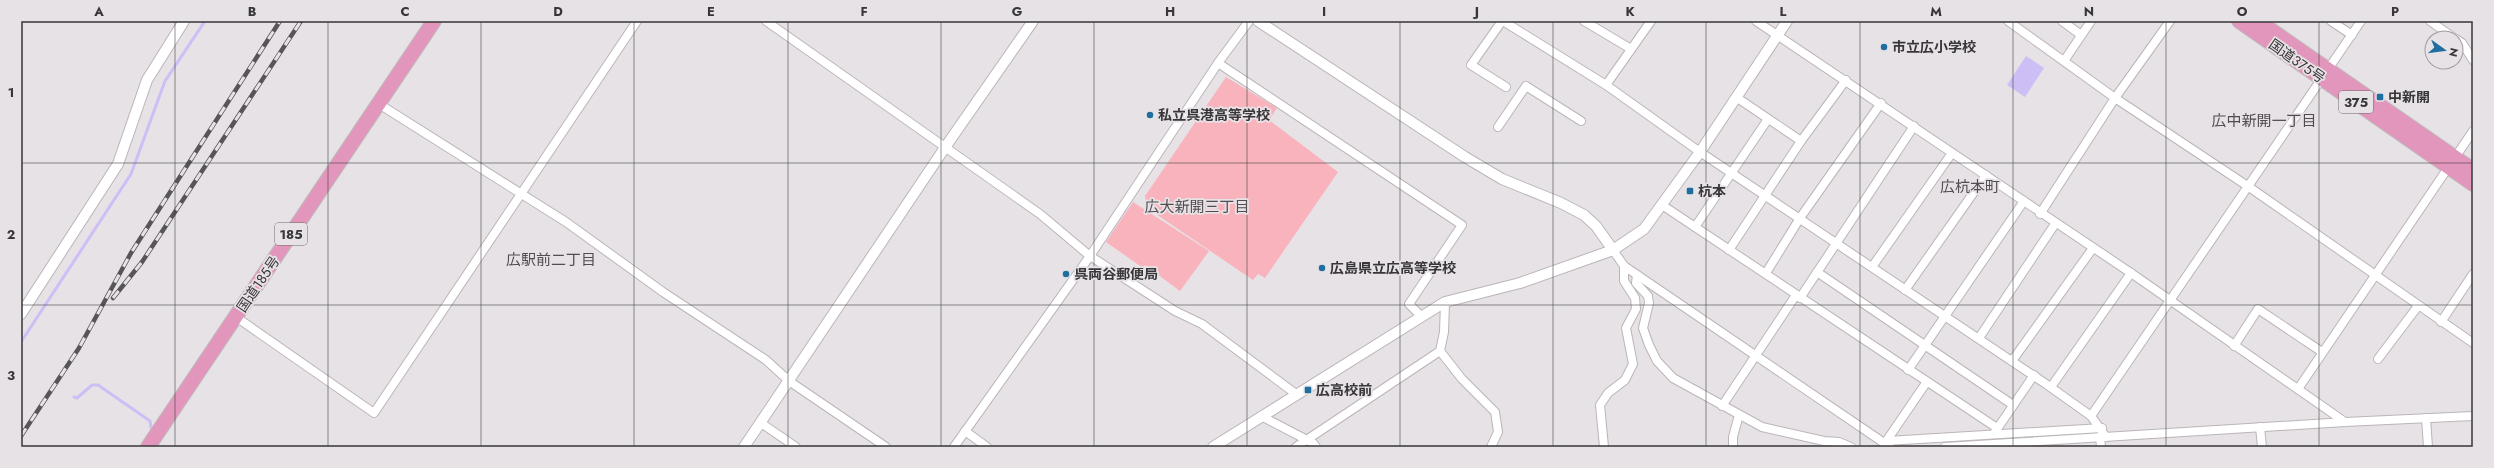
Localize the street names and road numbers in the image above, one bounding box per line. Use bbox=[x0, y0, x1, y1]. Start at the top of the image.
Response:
street label: 国道375号 bbox=[2265, 34, 2329, 88]
road number: 375 bbox=[2339, 91, 2373, 113]
road number: 185 bbox=[275, 223, 307, 245]
street label: 国道185号 bbox=[232, 252, 284, 316]

